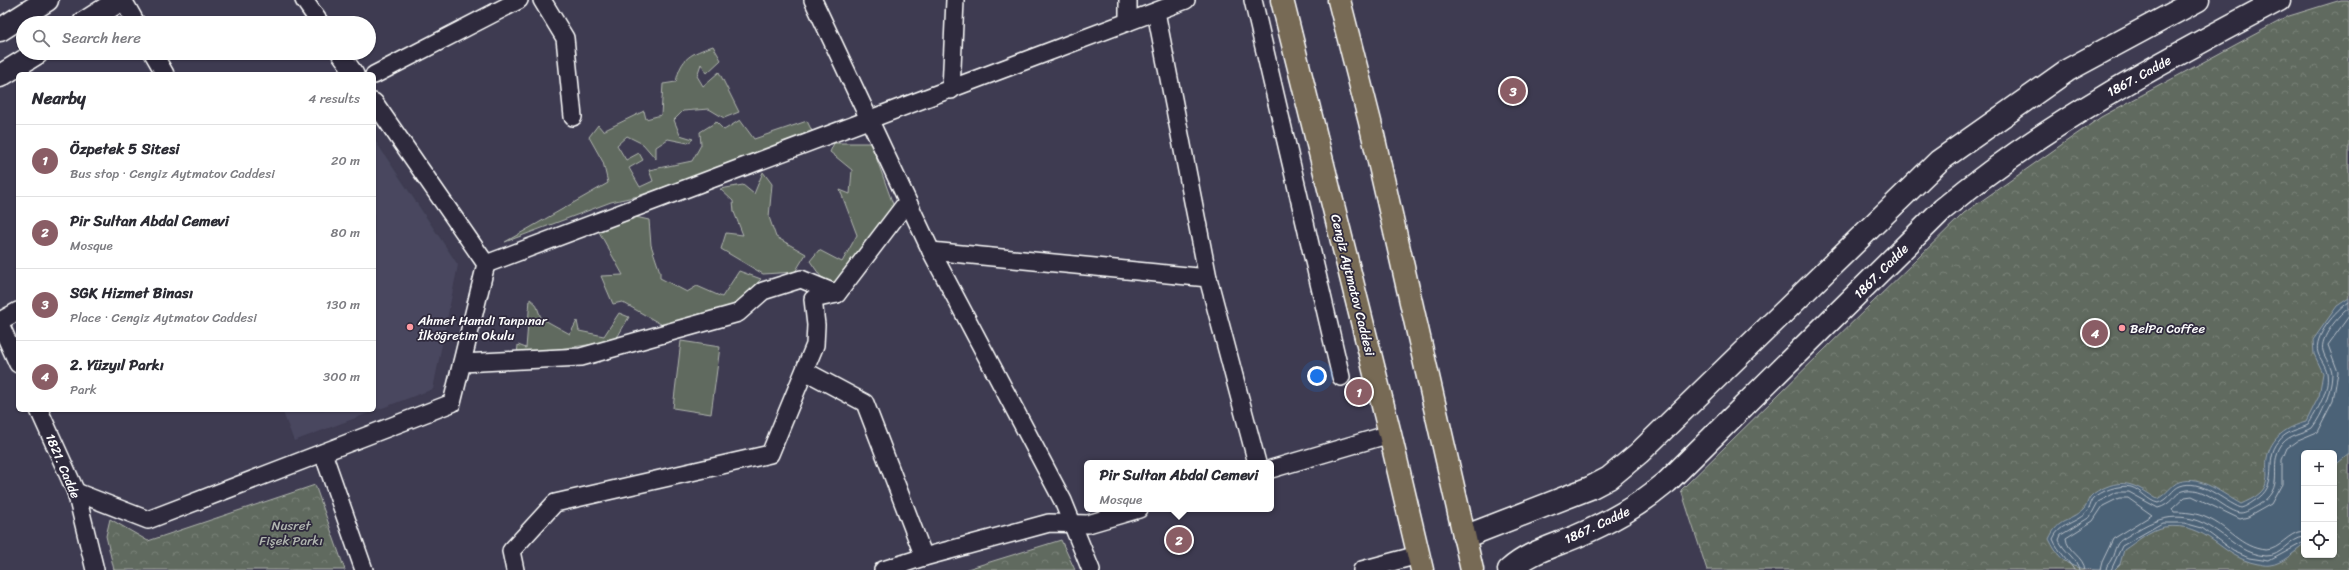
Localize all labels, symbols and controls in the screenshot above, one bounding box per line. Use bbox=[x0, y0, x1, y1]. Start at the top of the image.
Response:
search box bbox=[16, 16, 376, 60]
text: Search here bbox=[62, 25, 141, 51]
icon: search bbox=[30, 27, 52, 49]
street label: 1867. Cadde bbox=[2103, 49, 2176, 103]
pin: 3 bbox=[1500, 76, 1526, 106]
text: Nearby bbox=[32, 83, 86, 113]
text: 4 results bbox=[308, 87, 360, 110]
text: Özpetek 5 Sitesi bbox=[70, 136, 179, 162]
text: 1 bbox=[42, 149, 48, 172]
text: 20 m bbox=[331, 149, 360, 172]
text: Bus stop · Cengiz Aytmatov Caddesi bbox=[70, 162, 275, 185]
text: Pir Sultan Abdal Cemevi bbox=[70, 208, 229, 234]
street label: Cengiz Aytmatov Caddesi bbox=[1324, 212, 1382, 359]
text: 2 bbox=[41, 221, 49, 244]
text: 80 m bbox=[331, 221, 360, 244]
text: Mosque bbox=[70, 234, 113, 257]
street label: 1867. Cadde bbox=[1848, 238, 1914, 304]
text: SGK Hizmet Binası bbox=[70, 280, 193, 306]
text: 3 bbox=[41, 293, 49, 316]
text: 130 m bbox=[326, 293, 360, 316]
text: Place · Cengiz Aytmatov Caddesi bbox=[70, 306, 257, 329]
place label: Ahmet Hamdi Tanpınar İlköğretim Okulu bbox=[417, 309, 547, 347]
place label: BelPa Coffee bbox=[2130, 317, 2206, 340]
pin: 4 bbox=[2082, 318, 2108, 348]
marker: Ahmet Hamdi Tanpınar İlköğretim Okulu bbox=[405, 322, 415, 332]
marker: BelPa Coffee bbox=[2117, 323, 2127, 333]
text: 2. Yüzyıl Parkı bbox=[70, 352, 164, 378]
text: 4 bbox=[41, 365, 49, 388]
text: 300 m bbox=[323, 365, 360, 388]
your location bbox=[1307, 366, 1327, 386]
pin: 1 bbox=[1346, 377, 1372, 407]
text: Park bbox=[70, 378, 97, 401]
street label: 1821. Cadde bbox=[39, 430, 87, 502]
map controls bbox=[2301, 450, 2337, 558]
button: + bbox=[2301, 450, 2337, 486]
popup bbox=[1084, 460, 1274, 512]
text: Pir Sultan Abdal Cemevi bbox=[1100, 462, 1259, 488]
button: − bbox=[2301, 486, 2337, 522]
text: Mosque bbox=[1100, 488, 1142, 511]
street label: 1867. Cadde bbox=[1560, 500, 1634, 550]
park label: Nusret Fişek Parkı bbox=[259, 514, 323, 552]
button: locate bbox=[2301, 522, 2337, 558]
pin: 2 bbox=[1166, 525, 1192, 555]

